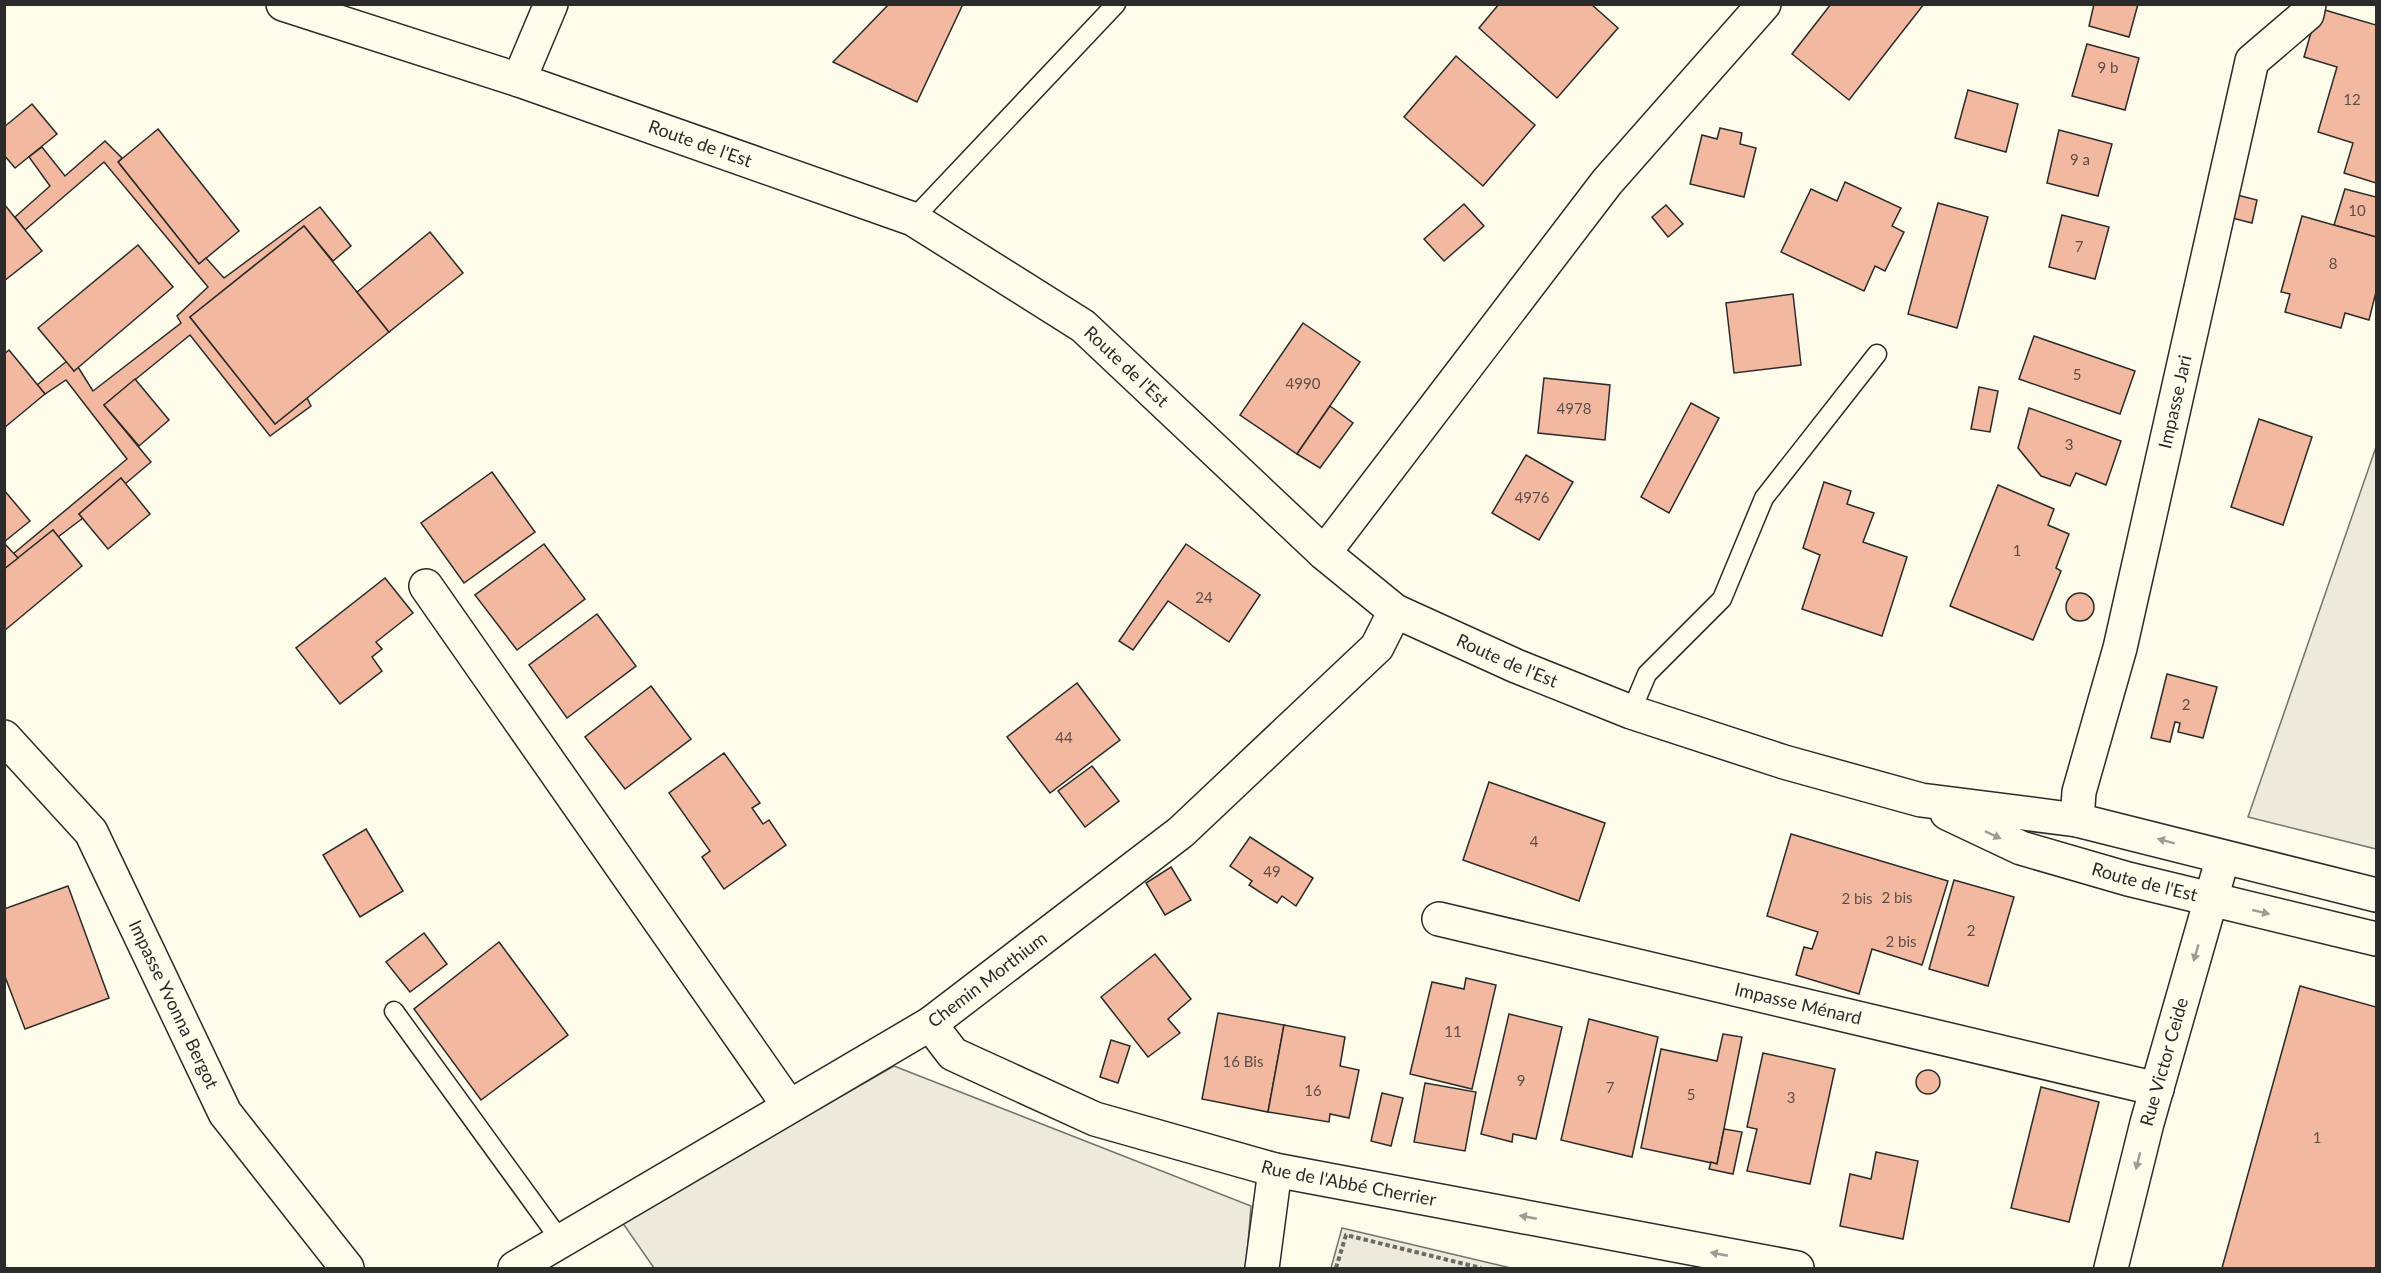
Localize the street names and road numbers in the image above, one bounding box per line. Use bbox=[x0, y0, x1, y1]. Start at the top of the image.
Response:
street label: Route de l'Est bbox=[646, 115, 756, 172]
street label: Route de l'Est bbox=[1080, 321, 1174, 411]
street label: Impasse Jari bbox=[2153, 353, 2196, 451]
street label: Route de l'Est bbox=[1453, 628, 1562, 692]
street label: Route de l'Est bbox=[2089, 857, 2200, 906]
street label: Impasse Yvonna Bergot bbox=[125, 916, 224, 1092]
street label: Chemin Morthium bbox=[923, 927, 1051, 1032]
street label: Impasse Ménard bbox=[1733, 977, 1864, 1029]
street label: Rue Victor Ceide bbox=[2135, 995, 2192, 1128]
street label: Rue de l'Abbé Cherrier bbox=[1259, 1155, 1439, 1210]

